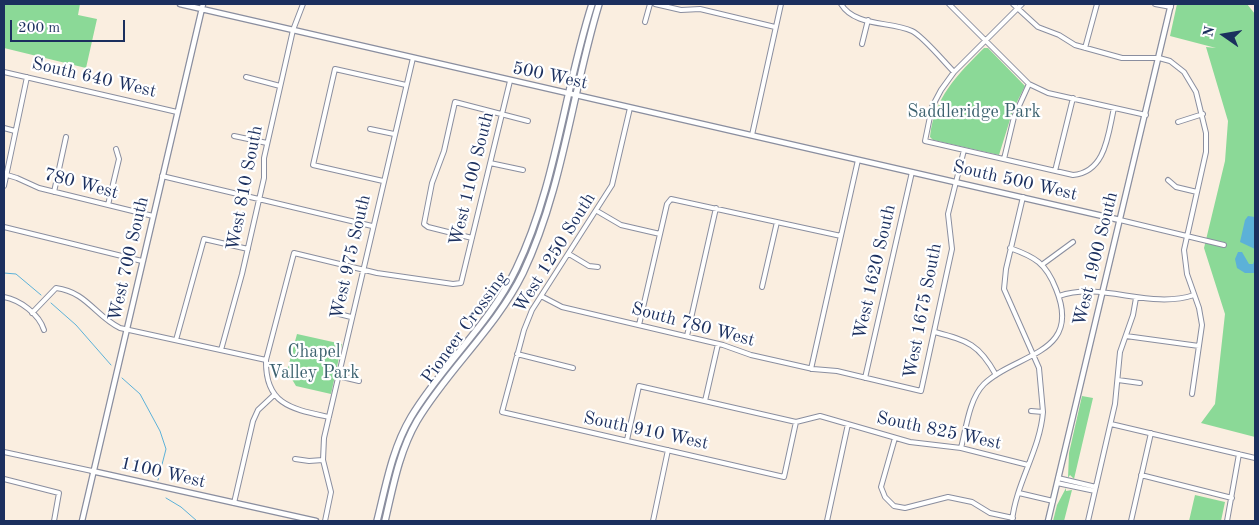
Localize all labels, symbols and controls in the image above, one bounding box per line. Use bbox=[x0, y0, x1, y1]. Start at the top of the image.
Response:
scale bar bbox=[12, 10, 128, 42]
north arrow bbox=[1199, 10, 1249, 60]
text: 200 m bbox=[18, 21, 60, 36]
text: N bbox=[1201, 25, 1217, 38]
street label: South 640 West bbox=[30, 53, 158, 103]
street label: 500 West bbox=[510, 58, 590, 94]
park label: Saddleridge Park bbox=[907, 101, 1041, 123]
street label: West 1100 South bbox=[445, 110, 499, 248]
street label: West 810 South bbox=[222, 124, 268, 252]
street label: South 500 West bbox=[951, 156, 1079, 206]
street label: 780 West bbox=[41, 164, 121, 204]
street label: West 1250 South bbox=[509, 189, 601, 317]
street label: West 1900 South bbox=[1069, 190, 1123, 328]
street label: West 975 South bbox=[326, 193, 376, 321]
street label: West 700 South bbox=[104, 195, 154, 323]
street label: West 1620 South bbox=[849, 203, 901, 341]
street label: West 1675 South bbox=[899, 241, 947, 381]
street label: Pioneer Crossing bbox=[417, 268, 513, 388]
street label: South 780 West bbox=[629, 298, 757, 352]
park label: Chapel Valley Park bbox=[268, 341, 360, 384]
street label: South 910 West bbox=[582, 407, 710, 455]
street label: South 825 West bbox=[875, 407, 1003, 455]
street label: 1100 West bbox=[118, 453, 208, 493]

